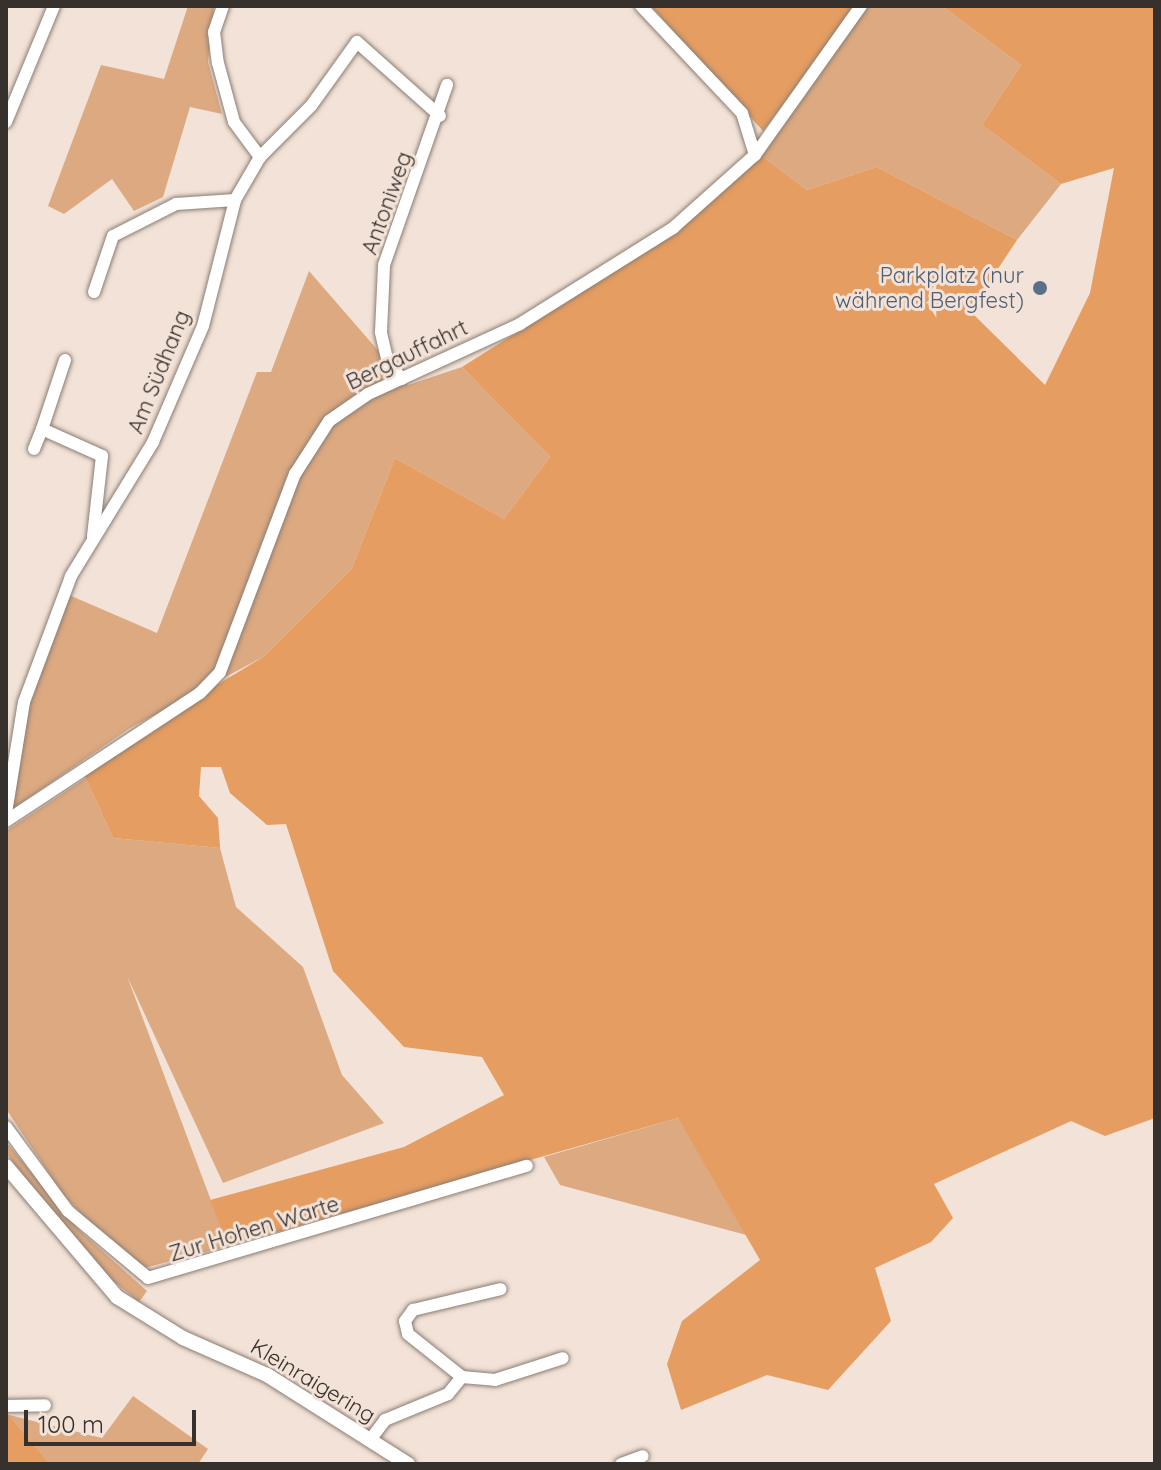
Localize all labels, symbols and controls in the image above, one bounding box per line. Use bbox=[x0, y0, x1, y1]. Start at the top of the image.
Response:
street label: Antoniweg bbox=[356, 148, 418, 258]
place label: Parkplatz (nur während Bergfest) bbox=[835, 262, 1024, 314]
marker: Parkplatz (nur während Bergfest) bbox=[1031, 279, 1049, 297]
street label: Am Südhang bbox=[122, 306, 196, 438]
street label: Bergauffahrt bbox=[342, 314, 472, 396]
street label: Zur Hohen Warte bbox=[166, 1191, 342, 1267]
street label: Kleinraigering bbox=[246, 1333, 380, 1429]
scale bar bbox=[28, 1394, 200, 1444]
text: 100 m bbox=[38, 1409, 104, 1439]

